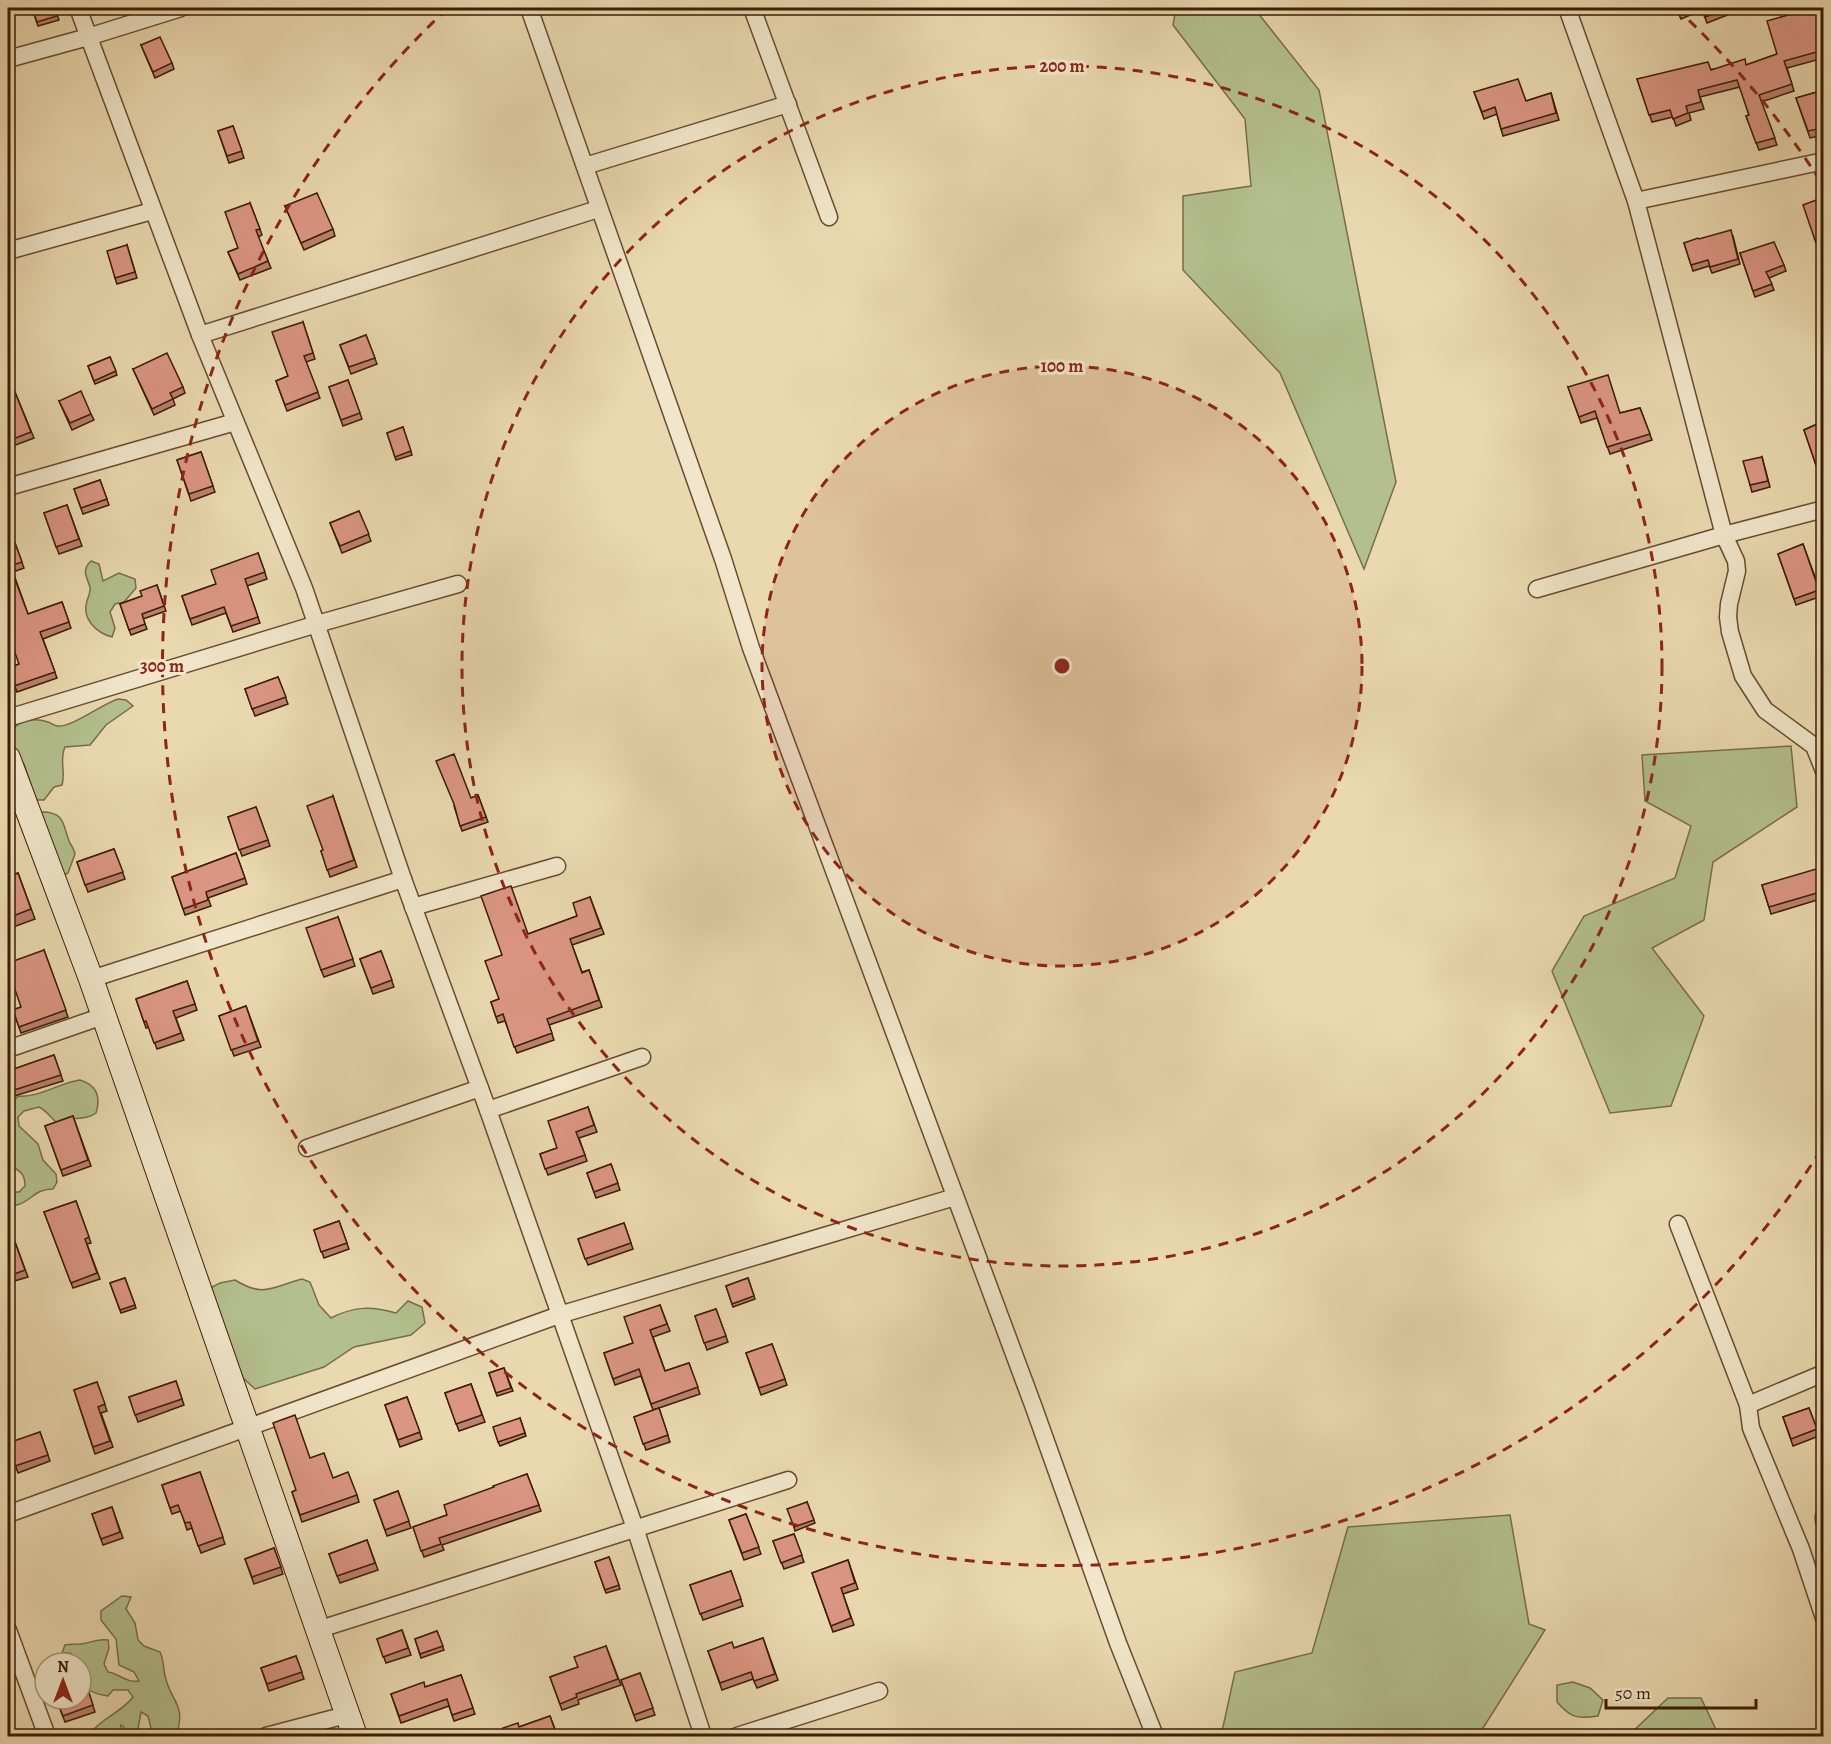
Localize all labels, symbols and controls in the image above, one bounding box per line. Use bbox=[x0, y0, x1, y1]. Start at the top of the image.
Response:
text: 200 m bbox=[1039, 54, 1085, 78]
text: 100 m bbox=[1041, 354, 1083, 378]
text: 300 m bbox=[140, 654, 184, 678]
centre of rings bbox=[1052, 656, 1072, 676]
north arrow bbox=[33, 1651, 93, 1711]
text: N bbox=[57, 1656, 69, 1678]
scale bar bbox=[1606, 1672, 1756, 1710]
text: 50 m bbox=[1615, 1681, 1651, 1705]

